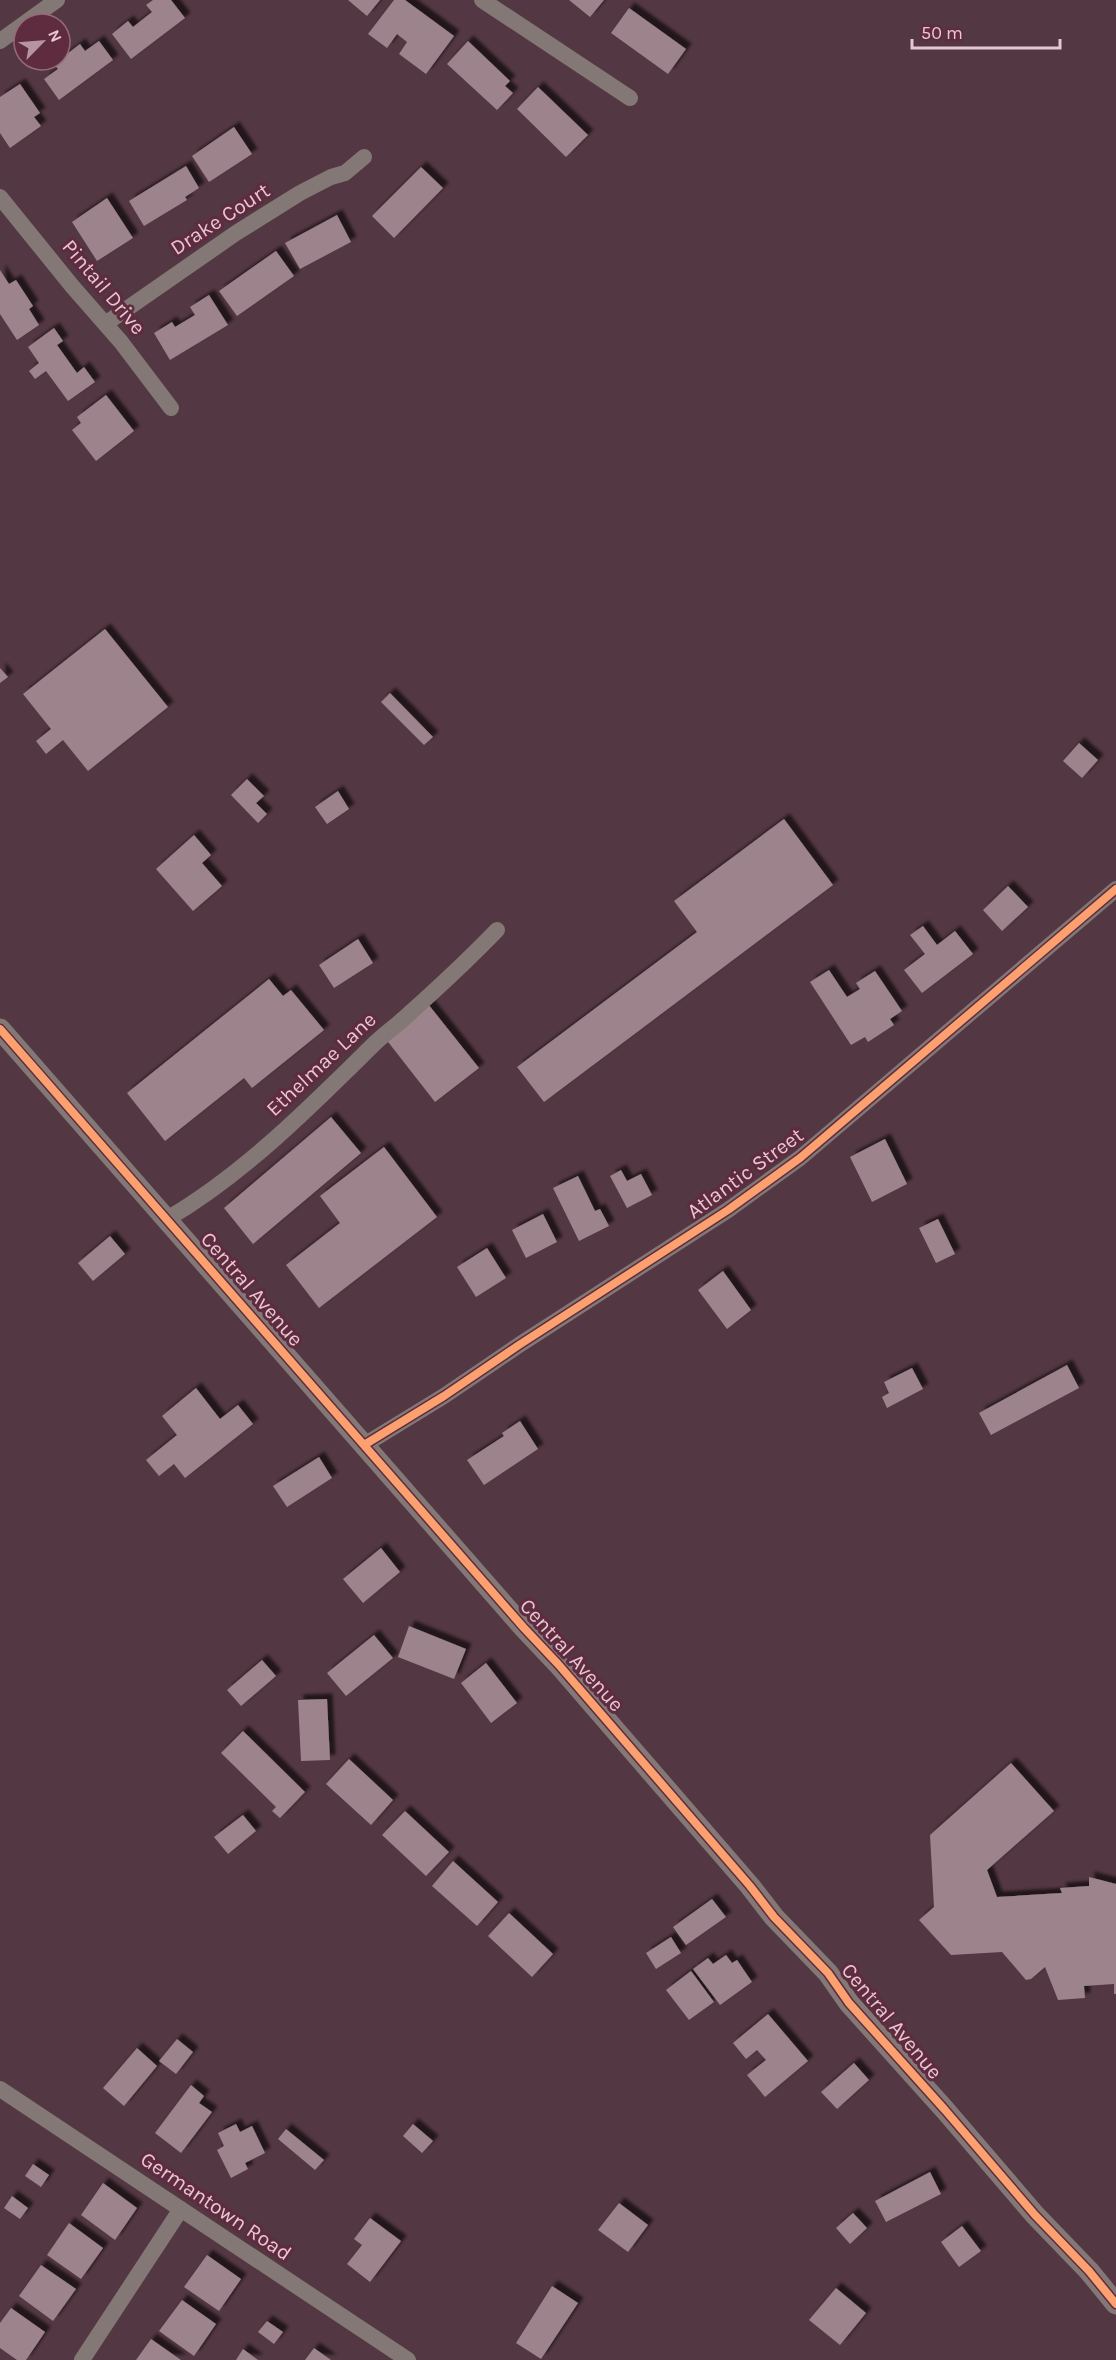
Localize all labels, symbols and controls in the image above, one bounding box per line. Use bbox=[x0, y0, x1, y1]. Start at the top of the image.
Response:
north arrow bbox=[12, 12, 72, 72]
scale bar bbox=[912, 12, 1060, 50]
text: 50 m bbox=[921, 22, 963, 44]
text: N bbox=[44, 27, 66, 45]
street label: Drake Court bbox=[166, 178, 274, 260]
street label: Pintail Drive bbox=[57, 235, 151, 339]
street label: Ethelmae Lane bbox=[261, 1007, 381, 1121]
street label: Atlantic Street bbox=[682, 1123, 808, 1223]
street label: Central Avenue bbox=[196, 1227, 308, 1351]
street label: Central Avenue bbox=[515, 1594, 629, 1716]
street label: Central Avenue bbox=[837, 1958, 947, 2084]
street label: Germantown Road bbox=[136, 2147, 296, 2265]

